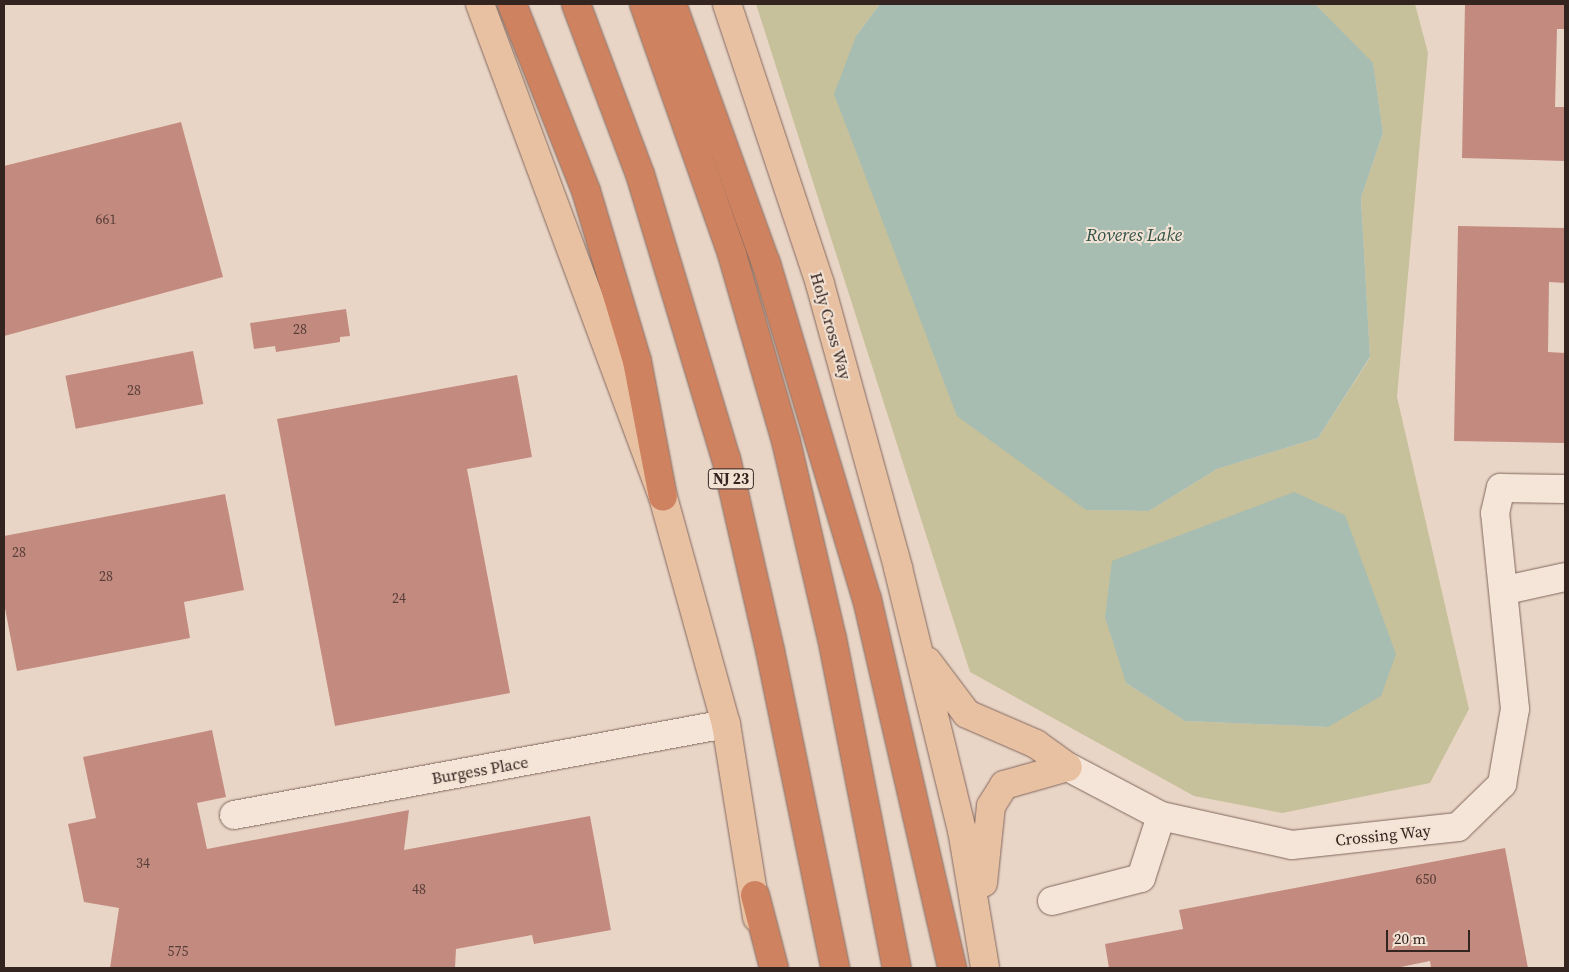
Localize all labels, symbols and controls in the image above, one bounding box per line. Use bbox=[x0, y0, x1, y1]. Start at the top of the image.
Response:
house number: 661 bbox=[96, 211, 116, 227]
water label: Roveres Lake bbox=[1086, 224, 1182, 246]
street label: Holy Cross Way bbox=[806, 270, 856, 382]
house number: 28 bbox=[293, 321, 307, 337]
house number: 28 bbox=[127, 382, 141, 398]
road number: NJ 23 bbox=[707, 466, 755, 492]
house number: 28 bbox=[12, 544, 26, 560]
house number: 28 bbox=[99, 568, 113, 584]
house number: 24 bbox=[392, 590, 406, 606]
street label: Burgess Place bbox=[430, 752, 530, 788]
street label: Crossing Way bbox=[1334, 820, 1432, 850]
house number: 34 bbox=[136, 855, 150, 871]
house number: 650 bbox=[1416, 871, 1436, 887]
house number: 48 bbox=[412, 881, 426, 897]
scale bar bbox=[1389, 920, 1473, 952]
text: 20 m bbox=[1394, 928, 1426, 949]
house number: 575 bbox=[168, 943, 188, 959]

